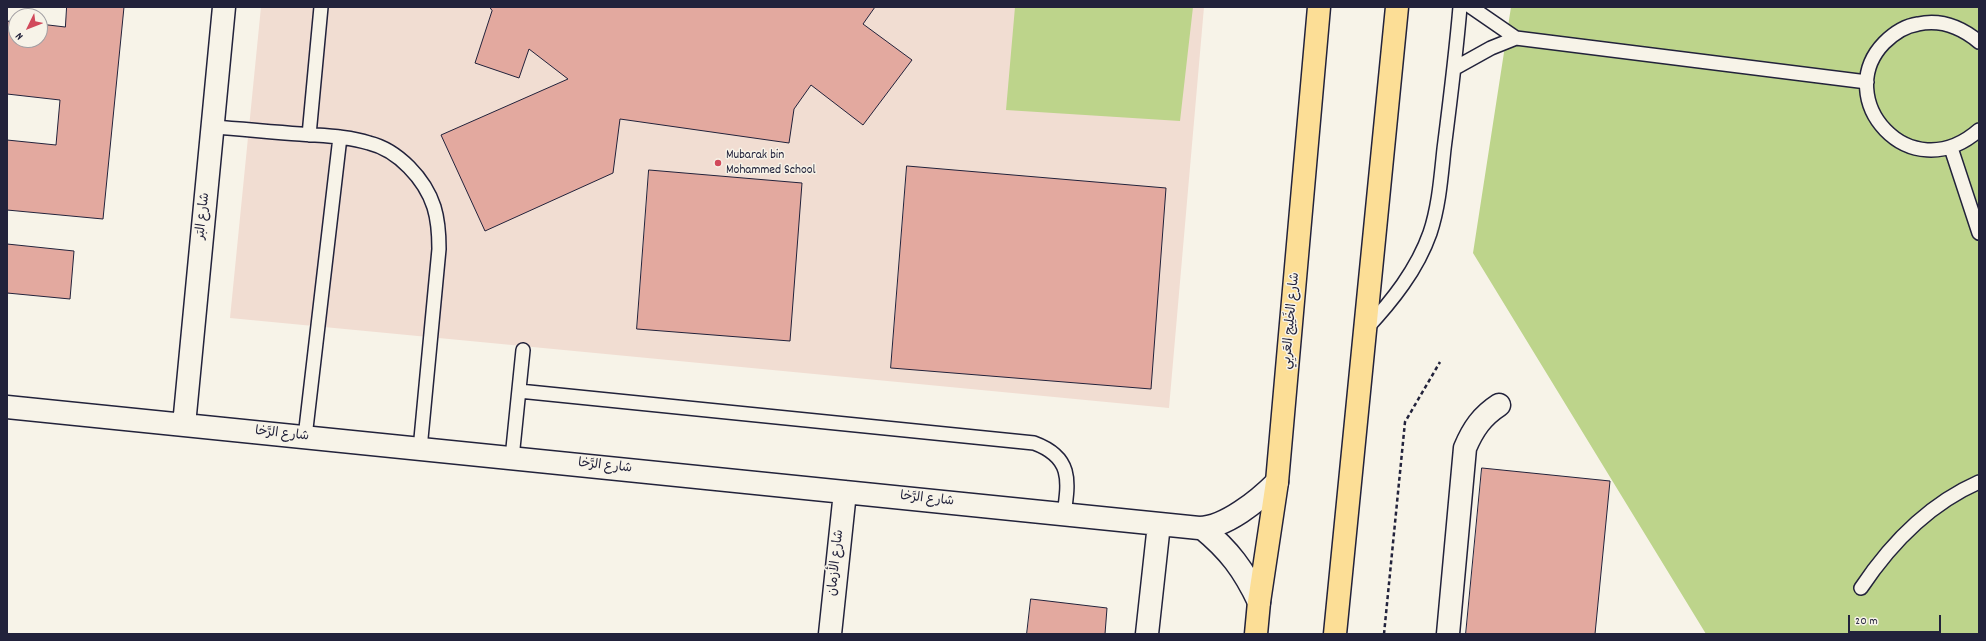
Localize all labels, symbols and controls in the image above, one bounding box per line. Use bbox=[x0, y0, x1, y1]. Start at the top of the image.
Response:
north arrow bbox=[8, 8, 48, 48]
text: N bbox=[12, 28, 28, 43]
place label: Mubarak bin Mohammed School bbox=[726, 148, 816, 179]
marker: Mubarak bin Mohammed School bbox=[713, 158, 723, 168]
street label: شارع البَر bbox=[194, 192, 214, 240]
street label: شارع الخَلِيج العَربِي bbox=[1280, 272, 1304, 370]
street label: شارع الرَّخا bbox=[254, 424, 310, 446]
street label: شارع الرَّخا bbox=[577, 456, 633, 478]
street label: شارع الرَّخا bbox=[899, 489, 955, 511]
street label: شارع الأزمان bbox=[826, 529, 848, 597]
scale bar bbox=[1850, 607, 1943, 633]
text: 20 m bbox=[1855, 613, 1878, 630]

